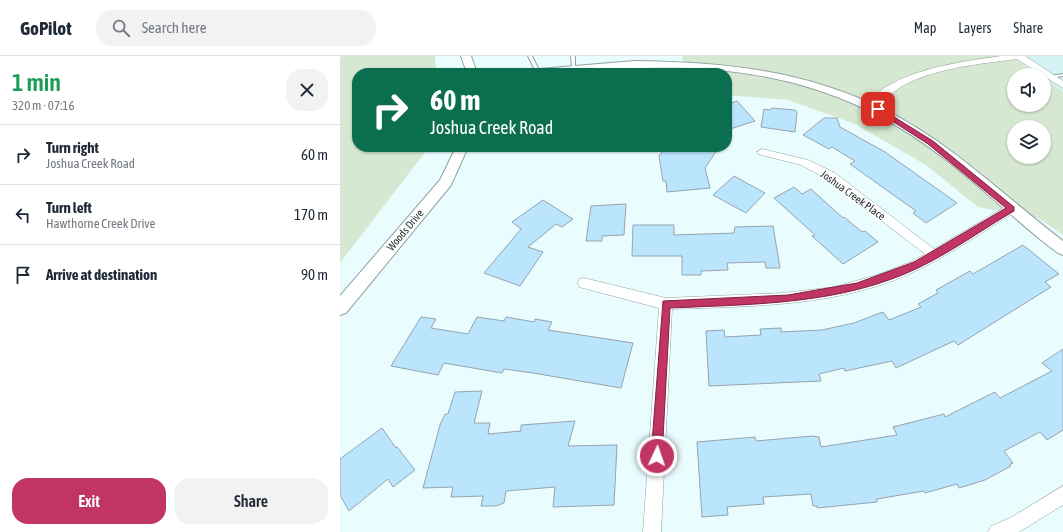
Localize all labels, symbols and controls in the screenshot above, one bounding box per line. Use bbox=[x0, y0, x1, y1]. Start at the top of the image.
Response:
search box bbox=[96, 10, 376, 46]
text: GoPilot bbox=[20, 17, 72, 39]
icon: search bbox=[110, 17, 132, 39]
text: Search here bbox=[142, 19, 206, 36]
text: Map bbox=[914, 20, 936, 36]
text: Layers bbox=[958, 20, 991, 36]
text: Share bbox=[1013, 20, 1043, 36]
map controls bbox=[1007, 68, 1051, 164]
button: sound bbox=[1007, 68, 1051, 112]
text: 1 min bbox=[12, 69, 61, 96]
button: close bbox=[286, 69, 328, 111]
icon: right bbox=[364, 84, 416, 136]
text: 60 m bbox=[430, 84, 480, 116]
pin bbox=[861, 92, 895, 126]
text: 320 m · 07:16 bbox=[12, 98, 75, 113]
icon: arrive bbox=[867, 98, 889, 120]
text: Joshua Creek Road bbox=[430, 117, 553, 138]
button: layers bbox=[1007, 120, 1051, 164]
text: Turn right bbox=[46, 139, 99, 156]
icon: right bbox=[12, 144, 34, 166]
text: 60 m bbox=[301, 146, 328, 163]
text: Joshua Creek Road bbox=[46, 156, 135, 171]
street label: Joshua Creek Place bbox=[818, 168, 888, 222]
text: Turn left bbox=[46, 199, 92, 216]
icon: left bbox=[12, 204, 34, 226]
text: 170 m bbox=[294, 206, 328, 223]
street label: Woods Drive bbox=[384, 207, 426, 253]
text: Hawthorne Creek Drive bbox=[46, 216, 156, 231]
icon: arrive bbox=[12, 264, 34, 286]
text: Arrive at destination bbox=[46, 266, 157, 283]
text: 90 m bbox=[301, 266, 328, 283]
position arrow bbox=[636, 435, 678, 477]
button: Exit bbox=[12, 478, 166, 524]
button: Share bbox=[174, 478, 328, 524]

